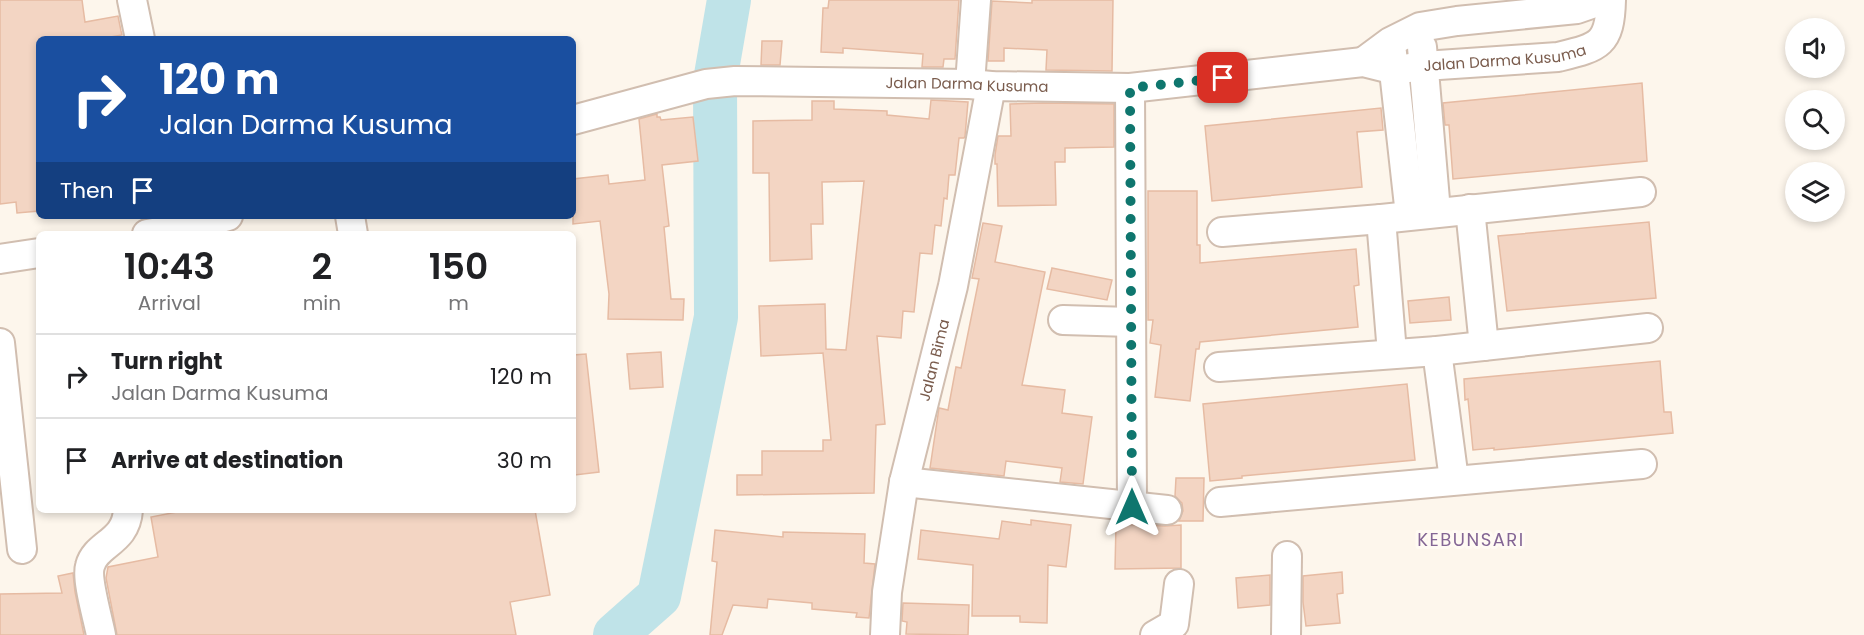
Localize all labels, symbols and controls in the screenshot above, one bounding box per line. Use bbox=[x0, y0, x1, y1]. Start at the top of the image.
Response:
map controls bbox=[1785, 18, 1845, 222]
button: sound bbox=[1785, 18, 1845, 78]
street label: Jalan Darma Kusuma bbox=[1423, 39, 1589, 76]
text: 120 m bbox=[159, 50, 280, 109]
pin bbox=[1197, 52, 1248, 103]
icon: right bbox=[60, 60, 138, 138]
icon: arrive bbox=[1206, 61, 1239, 94]
street label: Jalan Darma Kusuma bbox=[885, 72, 1049, 97]
button: search bbox=[1785, 90, 1845, 150]
text: Jalan Darma Kusuma bbox=[159, 106, 453, 143]
button: layers bbox=[1785, 162, 1845, 222]
icon: arrive bbox=[126, 174, 159, 207]
text: Then bbox=[60, 175, 114, 206]
text: 10:43 bbox=[124, 241, 215, 292]
text: 2 bbox=[311, 241, 332, 292]
text: 150 bbox=[429, 241, 488, 292]
text: Arrival bbox=[138, 289, 201, 317]
text: min bbox=[303, 289, 341, 317]
text: m bbox=[448, 289, 469, 317]
street label: Jalan Bima bbox=[914, 317, 954, 403]
text: Turn right bbox=[111, 346, 222, 377]
icon: right bbox=[60, 360, 93, 393]
text: 120 m bbox=[490, 361, 552, 392]
text: Jalan Darma Kusuma bbox=[111, 379, 328, 407]
icon: arrive bbox=[60, 444, 93, 477]
text: Arrive at destination bbox=[111, 445, 343, 476]
text: 30 m bbox=[497, 445, 552, 476]
position arrow bbox=[1100, 475, 1164, 539]
district label: KEBUNSARI bbox=[1417, 527, 1525, 552]

